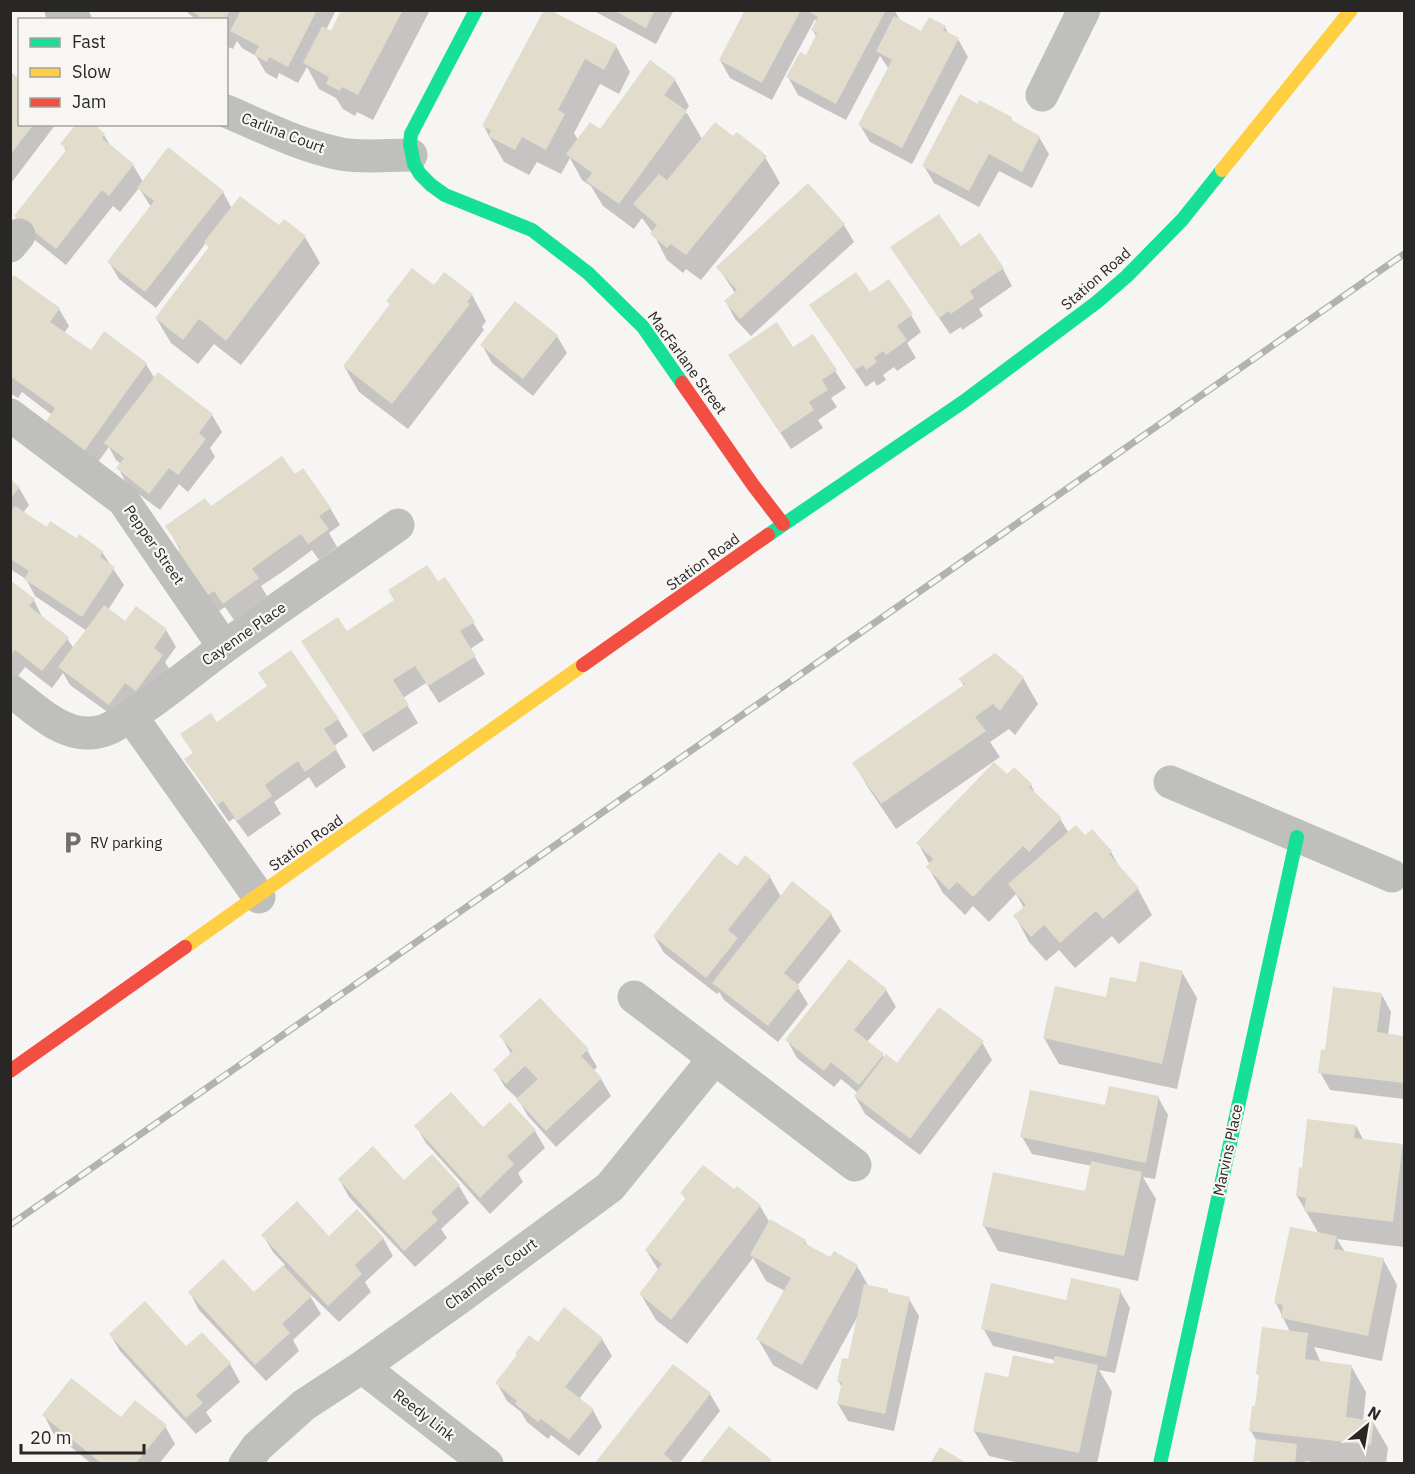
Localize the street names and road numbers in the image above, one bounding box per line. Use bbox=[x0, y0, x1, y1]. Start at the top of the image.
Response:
street label: Carlina Court bbox=[239, 108, 328, 157]
street label: Station Road bbox=[1057, 243, 1134, 314]
street label: MacFarlane Street bbox=[644, 308, 731, 418]
street label: Pepper Street bbox=[120, 501, 189, 588]
street label: Station Road bbox=[662, 529, 743, 595]
street label: Cayenne Place bbox=[198, 598, 290, 670]
street label: Station Road bbox=[265, 810, 346, 875]
street label: Marvins Place bbox=[1209, 1102, 1246, 1197]
street label: Chambers Court bbox=[441, 1234, 541, 1313]
street label: Reedy Link bbox=[390, 1385, 459, 1445]

